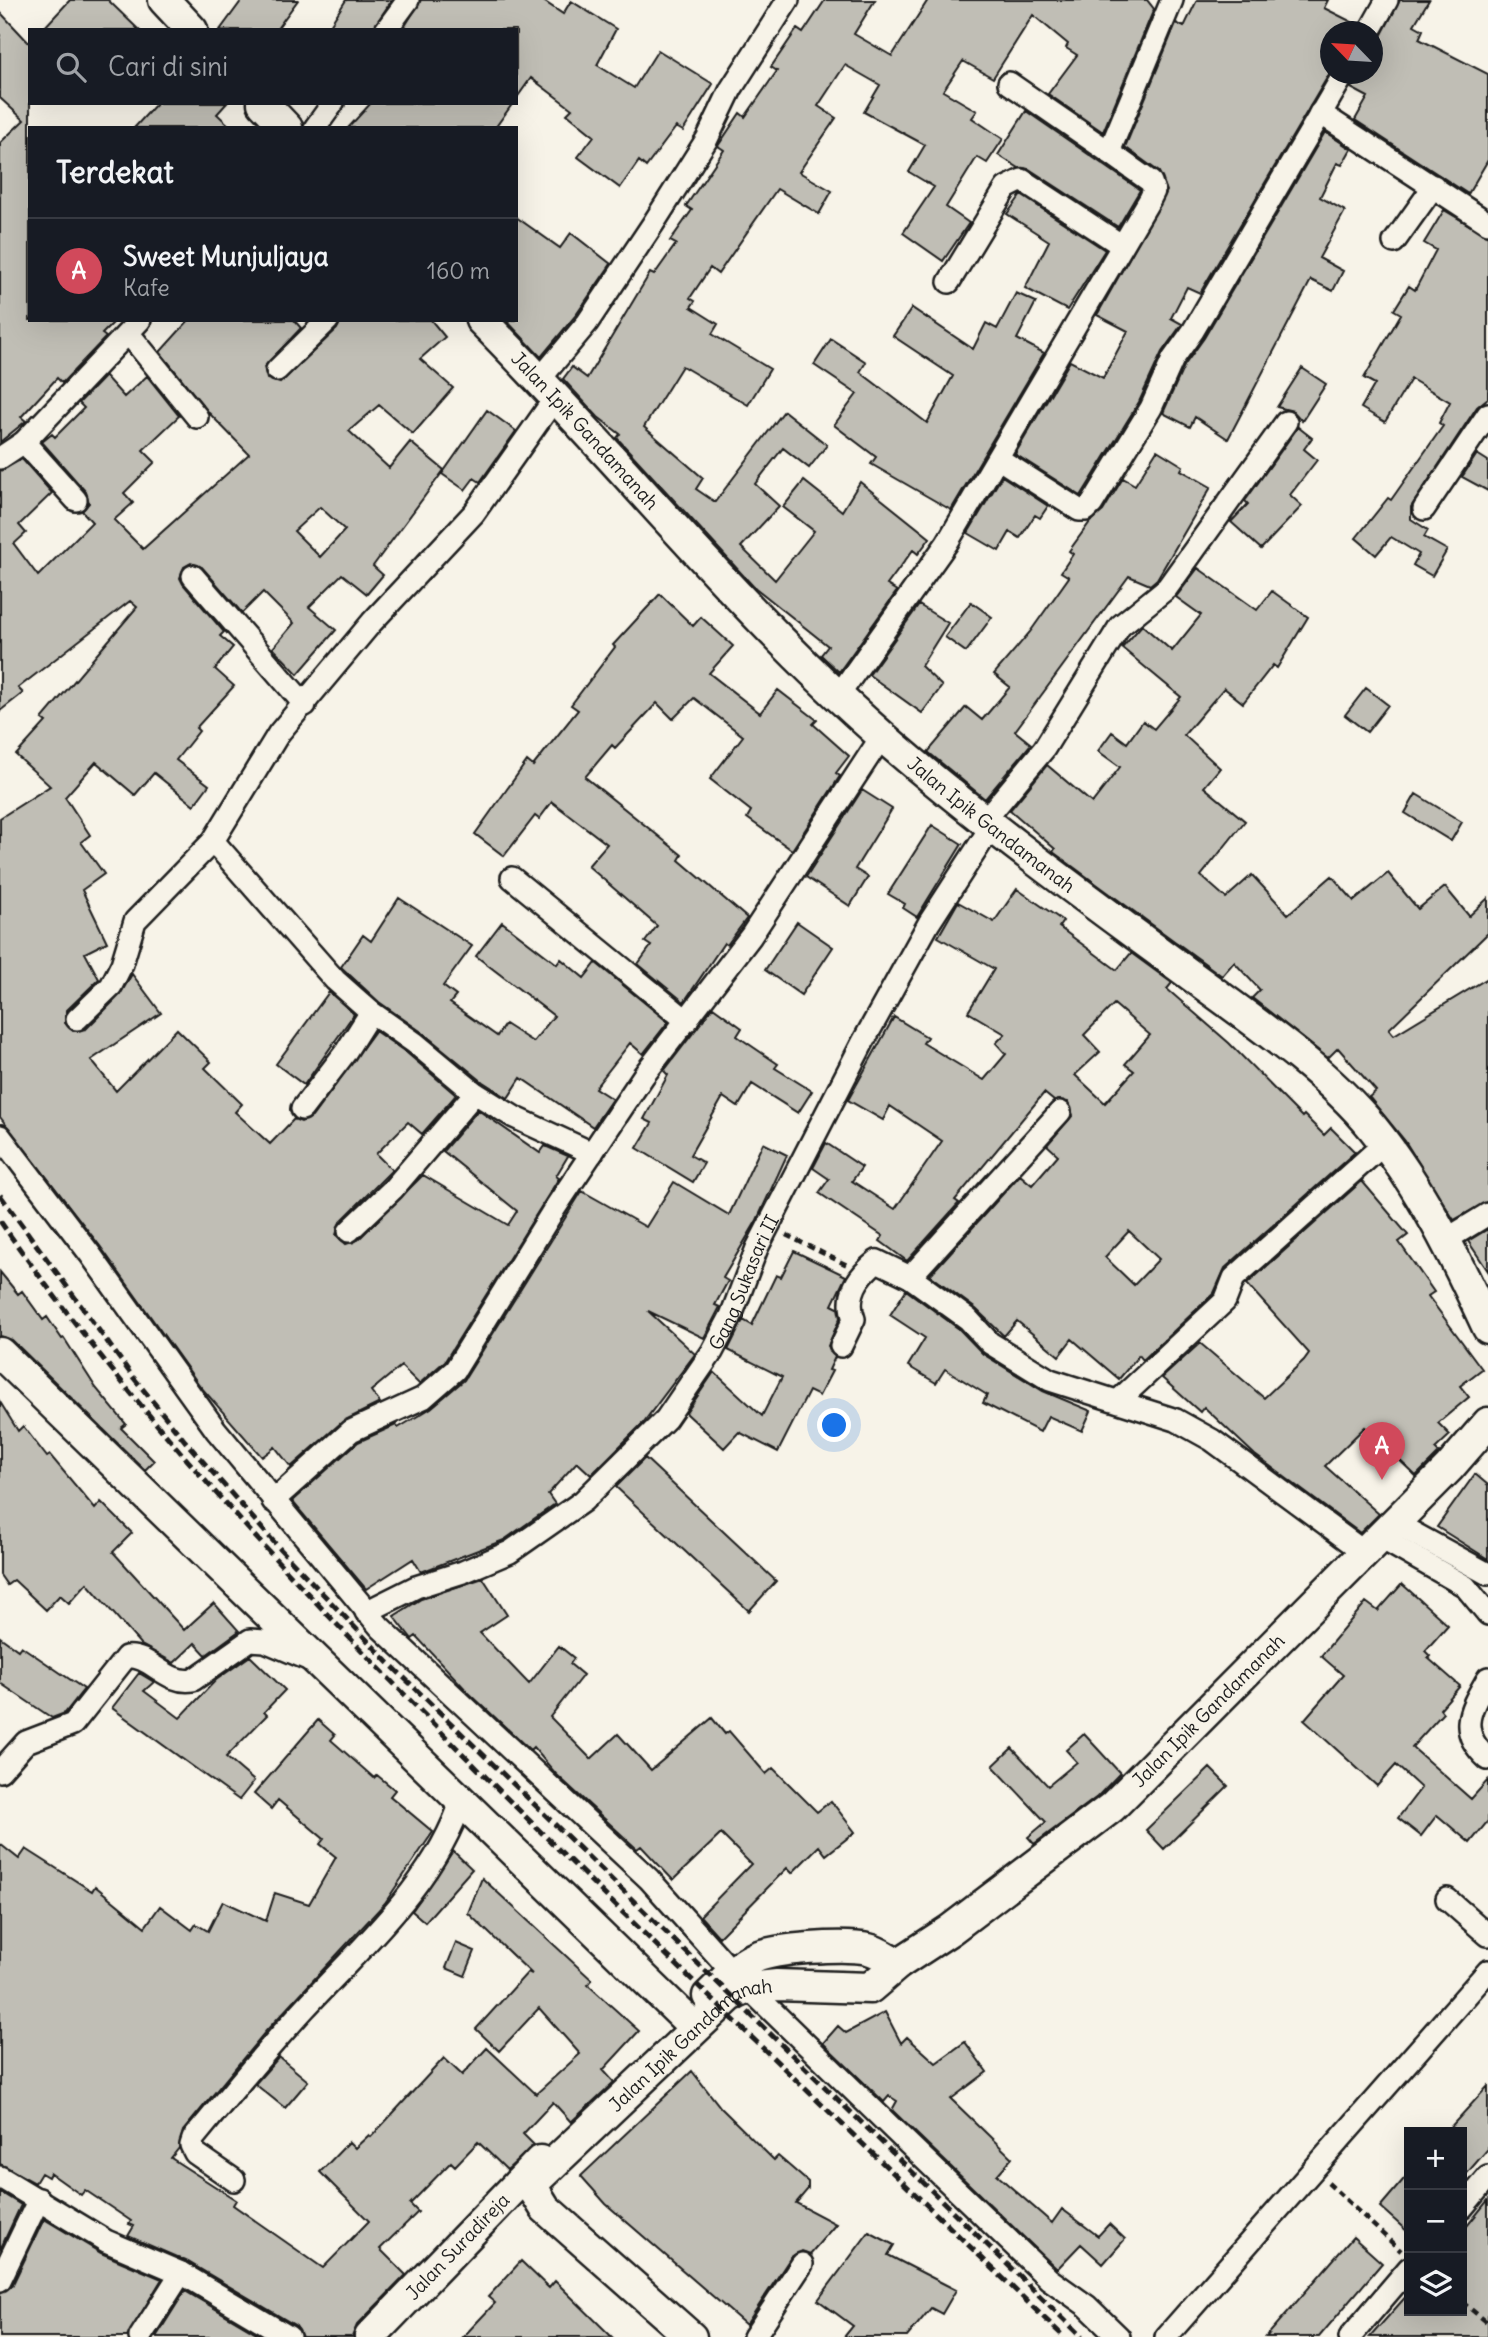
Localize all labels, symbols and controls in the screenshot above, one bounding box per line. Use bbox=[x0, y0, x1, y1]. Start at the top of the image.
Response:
north arrow bbox=[1320, 21, 1383, 84]
search box bbox=[28, 28, 518, 105]
icon: search bbox=[52, 48, 90, 86]
text: Cari di sini bbox=[108, 50, 228, 83]
text: Terdekat bbox=[56, 153, 174, 191]
text: Sweet Munjuljaya bbox=[123, 240, 329, 273]
text: A bbox=[72, 256, 86, 285]
text: 160 m bbox=[427, 256, 490, 285]
text: Kafe bbox=[123, 273, 170, 302]
street label: Jalan Ipik Gandamanah bbox=[506, 346, 664, 515]
street label: Jalan Ipik Gandamanah bbox=[903, 751, 1080, 898]
street label: Gang Sukasari II bbox=[703, 1211, 784, 1354]
your location bbox=[817, 1408, 851, 1442]
pin: A bbox=[1359, 1422, 1405, 1480]
street label: Jalan Ipik Gandamanah bbox=[1127, 1628, 1290, 1792]
street label: Jalan Ipik Gandamanah bbox=[604, 1974, 773, 2117]
map controls bbox=[1404, 2127, 1467, 2316]
button: + bbox=[1404, 2127, 1467, 2190]
street label: Jalan Suradireja bbox=[401, 2188, 515, 2305]
button: − bbox=[1404, 2190, 1467, 2253]
button: layers bbox=[1404, 2253, 1467, 2316]

